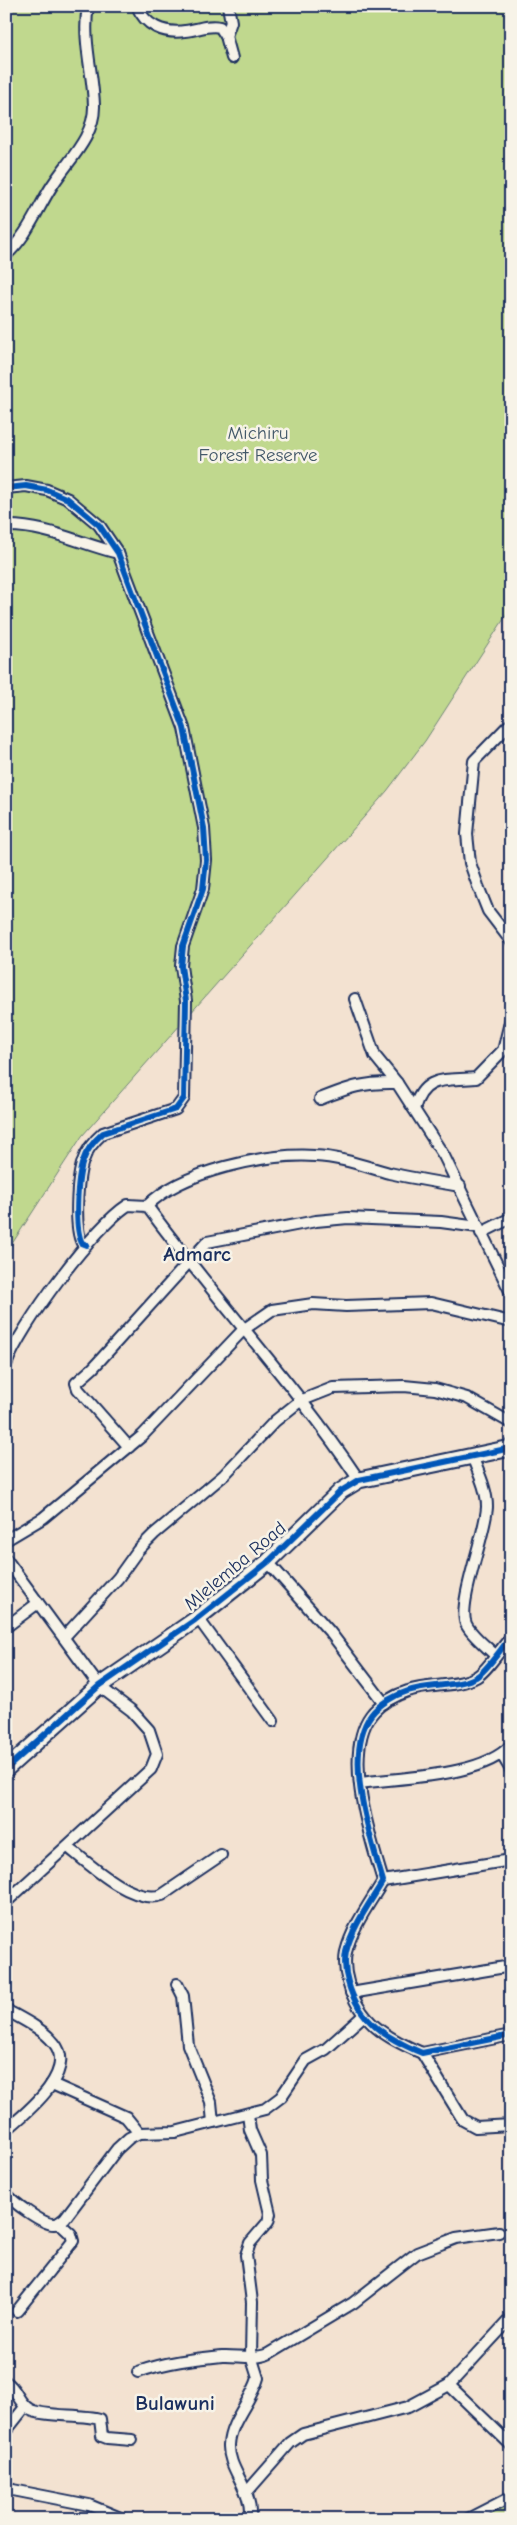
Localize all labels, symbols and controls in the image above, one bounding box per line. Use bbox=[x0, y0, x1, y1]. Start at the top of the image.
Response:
park label: Michiru Forest Reserve bbox=[199, 422, 317, 466]
district label: Admarc bbox=[163, 1242, 231, 1266]
street label: Mlelemba Road bbox=[180, 1517, 290, 1615]
district label: Bulawuni bbox=[135, 2391, 215, 2415]

